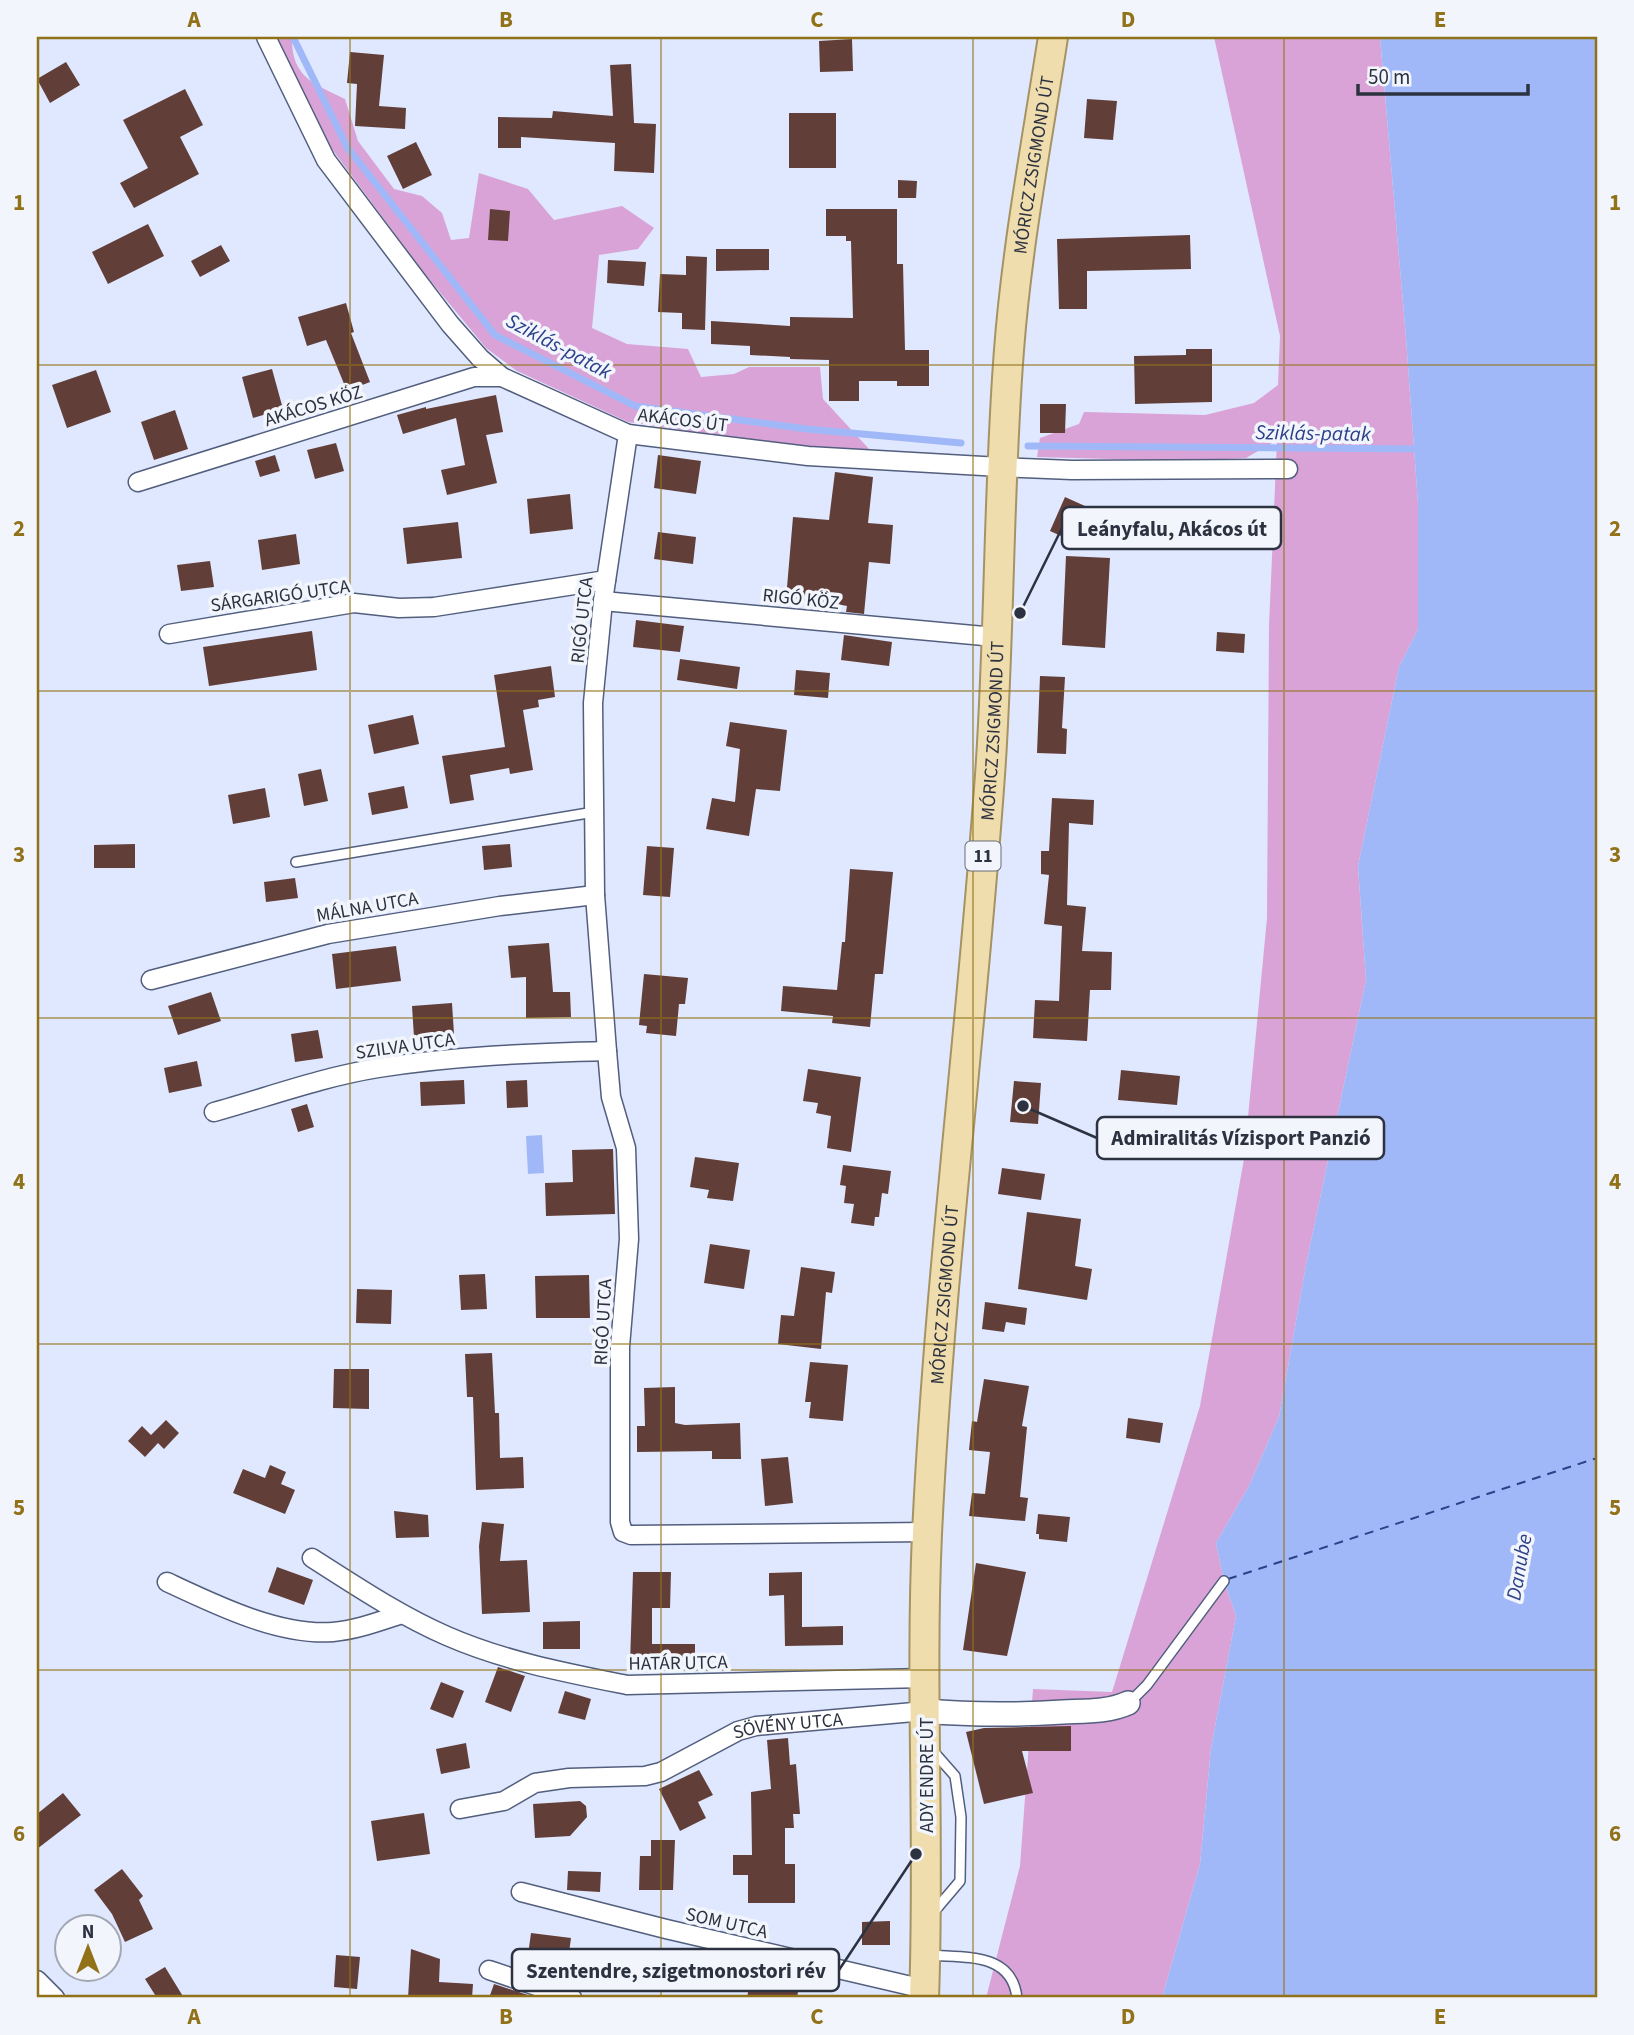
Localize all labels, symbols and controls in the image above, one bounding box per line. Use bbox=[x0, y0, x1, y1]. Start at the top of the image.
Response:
text: A bbox=[186, 3, 201, 36]
text: B bbox=[499, 3, 513, 36]
text: C bbox=[810, 3, 824, 36]
text: D bbox=[1121, 3, 1135, 36]
text: E bbox=[1434, 3, 1446, 36]
scale bar bbox=[1358, 52, 1527, 96]
text: 50 m bbox=[1368, 62, 1410, 92]
street label: MÓRICZ ZSIGMOND ÚT bbox=[1007, 74, 1062, 256]
text: 1 bbox=[13, 186, 25, 219]
text: 1 bbox=[1609, 186, 1621, 219]
water label: Sziklás-patak bbox=[501, 306, 618, 387]
street label: AKÁCOS KÖZ bbox=[261, 379, 366, 434]
street label: AKÁCOS ÚT bbox=[636, 402, 729, 439]
water label: Sziklás-patak bbox=[1255, 417, 1372, 449]
callout: Leányfalu, Akácos út bbox=[1062, 507, 1281, 549]
text: 2 bbox=[13, 512, 25, 545]
text: 2 bbox=[1609, 512, 1621, 545]
text: Leányfalu, Akácos út bbox=[1077, 514, 1267, 544]
street label: SÁRGARIGÓ UTCA bbox=[209, 573, 352, 620]
street label: RIGÓ UTCA bbox=[565, 575, 601, 665]
street label: RIGÓ KÖZ bbox=[761, 582, 841, 617]
street label: MÓRICZ ZSIGMOND ÚT bbox=[975, 640, 1012, 822]
text: 3 bbox=[13, 838, 25, 871]
text: 3 bbox=[1609, 838, 1621, 871]
road number: 11 bbox=[965, 842, 1000, 870]
street label: MÁLNA UTCA bbox=[314, 885, 421, 930]
street label: SZILVA UTCA bbox=[354, 1026, 457, 1067]
callout: Admiralitás Vízisport Panzió bbox=[1097, 1117, 1384, 1159]
text: Admiralitás Vízisport Panzió bbox=[1110, 1123, 1371, 1153]
text: 4 bbox=[13, 1165, 25, 1198]
text: 4 bbox=[1609, 1165, 1621, 1198]
street label: MÓRICZ ZSIGMOND ÚT bbox=[924, 1204, 966, 1386]
street label: RIGÓ UTCA bbox=[588, 1277, 619, 1366]
text: 5 bbox=[13, 1491, 25, 1524]
text: 5 bbox=[1609, 1491, 1621, 1524]
water label: Danube bbox=[1498, 1531, 1540, 1603]
street label: HATÁR UTCA bbox=[628, 1649, 729, 1678]
street label: SÖVÉNY UTCA bbox=[730, 1706, 845, 1747]
street label: ADY ENDRE ÚT bbox=[914, 1717, 941, 1833]
text: 6 bbox=[13, 1817, 25, 1850]
text: 6 bbox=[1609, 1817, 1621, 1850]
street label: SOM UTCA bbox=[683, 1901, 771, 1946]
north arrow bbox=[52, 1912, 122, 1982]
text: N bbox=[82, 1919, 94, 1946]
callout: Szentendre, szigetmonostori rév bbox=[512, 1949, 839, 1991]
text: Szentendre, szigetmonostori rév bbox=[526, 1956, 826, 1986]
text: A bbox=[186, 2000, 201, 2033]
text: B bbox=[499, 2000, 513, 2033]
text: C bbox=[810, 2000, 824, 2033]
text: D bbox=[1121, 2000, 1135, 2033]
text: E bbox=[1434, 2000, 1446, 2033]

